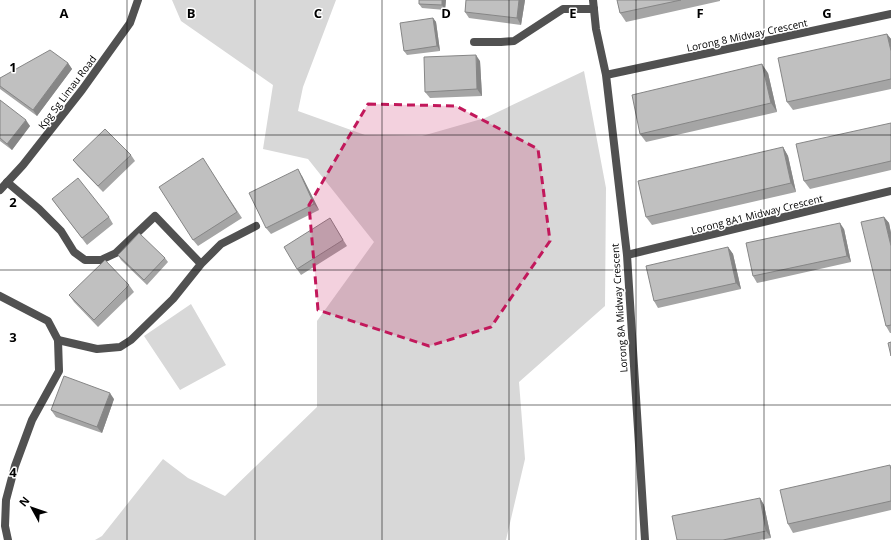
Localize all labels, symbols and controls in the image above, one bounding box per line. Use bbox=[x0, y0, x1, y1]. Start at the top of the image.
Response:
text: A bbox=[60, 4, 69, 22]
text: B bbox=[187, 4, 196, 22]
text: C bbox=[314, 4, 322, 22]
text: D bbox=[441, 4, 451, 22]
text: E bbox=[569, 4, 577, 22]
text: F bbox=[696, 4, 704, 22]
text: G bbox=[822, 4, 832, 22]
street label: Lorong 8 Midway Crescent bbox=[685, 15, 809, 55]
street label: Kpg Sg Limau Road bbox=[35, 52, 99, 132]
text: 1 bbox=[9, 58, 17, 76]
street label: Lorong 8A1 Midway Crescent bbox=[690, 191, 825, 237]
text: 2 bbox=[9, 193, 17, 211]
street label: Lorong 8A Midway Crescent bbox=[607, 242, 631, 373]
text: 3 bbox=[9, 328, 17, 346]
text: 4 bbox=[9, 463, 17, 481]
north arrow bbox=[12, 488, 52, 528]
text: N bbox=[15, 493, 33, 510]

